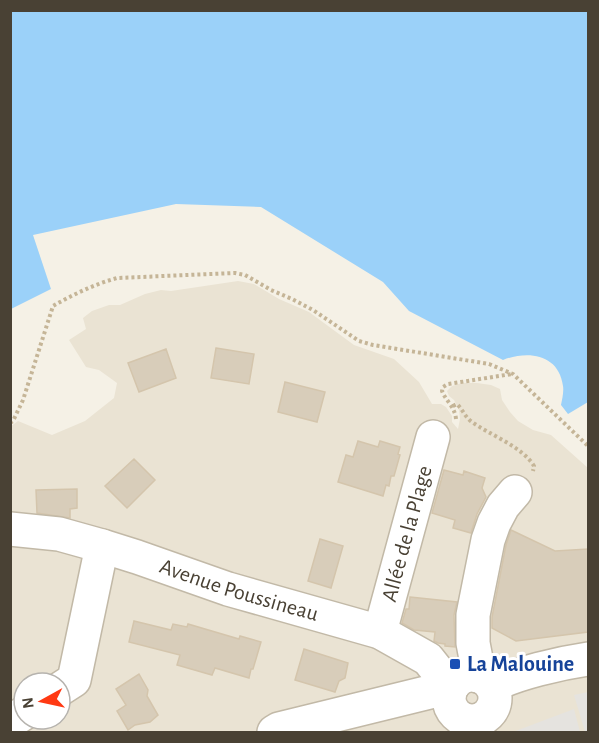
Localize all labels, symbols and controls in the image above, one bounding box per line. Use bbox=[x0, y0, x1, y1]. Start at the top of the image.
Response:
street label: Allée de la Plage bbox=[378, 463, 436, 604]
street label: Avenue Poussineau bbox=[157, 555, 321, 625]
place label: La Malouine bbox=[467, 653, 574, 675]
marker: La Malouine bbox=[448, 657, 462, 671]
north arrow bbox=[12, 671, 72, 731]
text: N bbox=[19, 696, 37, 710]

